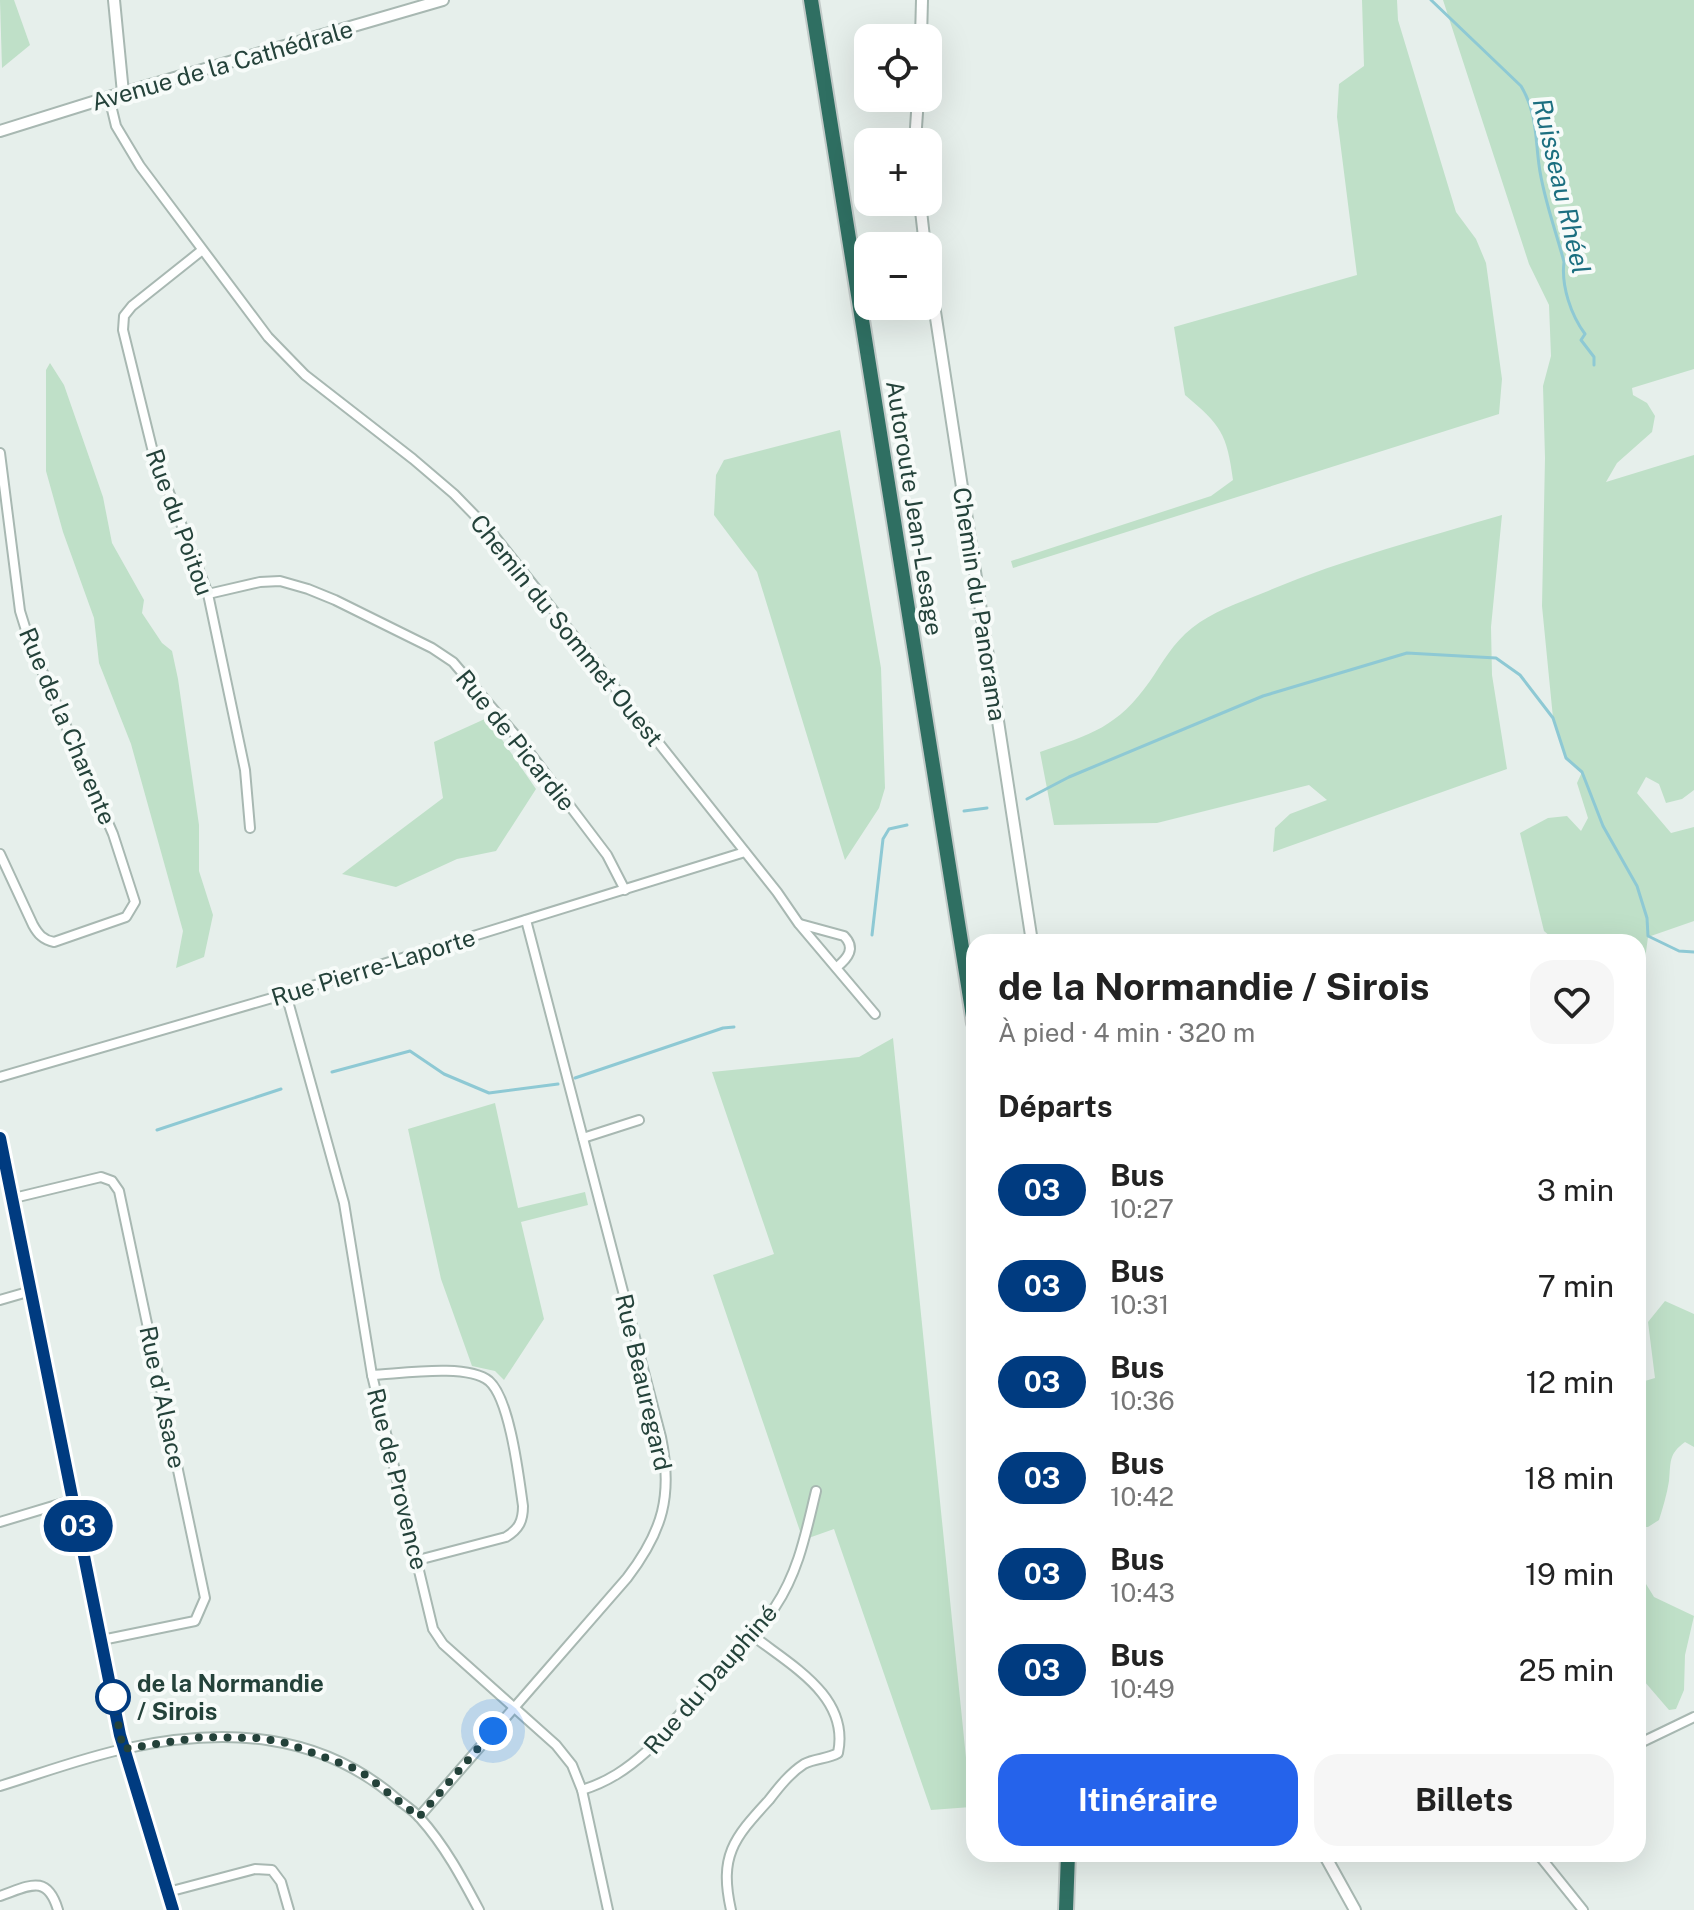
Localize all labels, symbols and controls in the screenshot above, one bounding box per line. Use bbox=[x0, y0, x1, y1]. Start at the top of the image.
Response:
street label: Avenue de la Cathédrale bbox=[88, 14, 356, 116]
map controls bbox=[854, 24, 942, 320]
button: locate bbox=[854, 24, 942, 112]
water label: Ruisseau Rhéel bbox=[1527, 95, 1597, 277]
button: + bbox=[854, 128, 942, 216]
button: − bbox=[854, 232, 942, 320]
street label: Autoroute Jean-Lesage bbox=[881, 379, 949, 637]
street label: Rue du Poitou bbox=[140, 445, 220, 599]
street label: Chemin du Panorama bbox=[948, 485, 1012, 723]
street label: Chemin du Sommet Ouest bbox=[465, 509, 669, 751]
street label: Rue de la Charente bbox=[14, 623, 122, 829]
street label: Rue de Picardie bbox=[451, 664, 581, 816]
street label: Rue Pierre-Laporte bbox=[268, 923, 478, 1011]
button: heart bbox=[1530, 960, 1614, 1044]
text: de la Normandie / Sirois bbox=[998, 964, 1430, 1009]
text: À pied · 4 min · 320 m bbox=[998, 1017, 1255, 1048]
text: Départs bbox=[998, 1088, 1112, 1124]
text: Bus bbox=[1110, 1157, 1164, 1193]
text: 3 min bbox=[1537, 1172, 1614, 1208]
text: 03 bbox=[1024, 1173, 1060, 1206]
text: 10:27 bbox=[1110, 1193, 1174, 1224]
text: Bus bbox=[1110, 1253, 1164, 1289]
text: 7 min bbox=[1538, 1268, 1614, 1304]
text: 03 bbox=[1024, 1269, 1060, 1302]
text: 10:31 bbox=[1110, 1289, 1169, 1320]
street label: Rue Beauregard bbox=[610, 1291, 678, 1473]
street label: Rue d'Alsace bbox=[134, 1323, 192, 1471]
text: Bus bbox=[1110, 1349, 1164, 1385]
text: 12 min bbox=[1526, 1364, 1614, 1400]
text: 03 bbox=[1024, 1365, 1060, 1398]
street label: Rue de Provence bbox=[362, 1385, 434, 1573]
text: 10:36 bbox=[1110, 1385, 1175, 1416]
text: Bus bbox=[1110, 1445, 1164, 1481]
text: 18 min bbox=[1524, 1460, 1614, 1496]
text: 03 bbox=[1024, 1461, 1060, 1494]
text: 10:42 bbox=[1110, 1481, 1174, 1512]
line badge: 03 bbox=[42, 1500, 114, 1552]
text: 03 bbox=[60, 1509, 96, 1542]
text: Bus bbox=[1110, 1541, 1164, 1577]
text: 19 min bbox=[1525, 1556, 1614, 1592]
text: 03 bbox=[1024, 1557, 1060, 1590]
text: 10:43 bbox=[1110, 1577, 1175, 1608]
street label: Rue du Dauphiné bbox=[638, 1599, 782, 1759]
text: Bus bbox=[1110, 1637, 1164, 1673]
text: 25 min bbox=[1519, 1652, 1614, 1688]
text: 03 bbox=[1024, 1653, 1060, 1686]
place label: de la Normandie / Sirois bbox=[137, 1669, 324, 1725]
text: 10:49 bbox=[1110, 1673, 1175, 1704]
marker: de la Normandie / Sirois bbox=[96, 1680, 130, 1714]
your location bbox=[473, 1711, 513, 1751]
button: Itinéraire bbox=[998, 1754, 1298, 1846]
button: Billets bbox=[1314, 1754, 1614, 1846]

